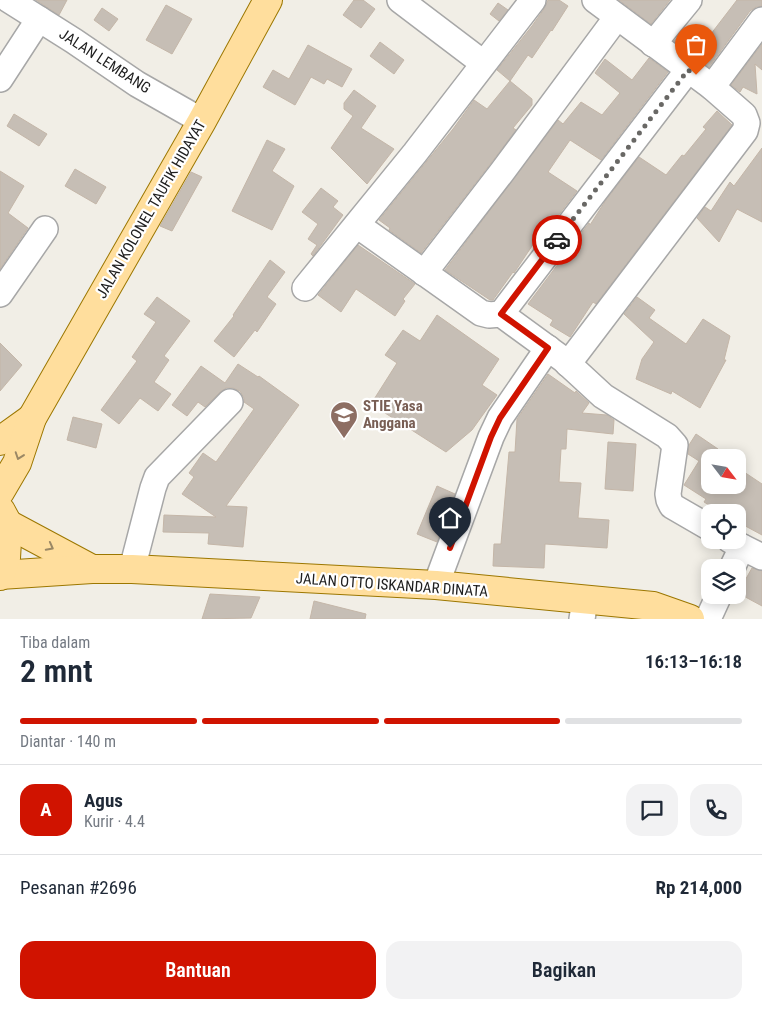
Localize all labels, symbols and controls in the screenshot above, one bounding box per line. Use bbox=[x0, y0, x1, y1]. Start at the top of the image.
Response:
pin bbox=[675, 24, 717, 75]
street label: JALAN LEMBANG bbox=[56, 25, 154, 97]
icon: bag bbox=[682, 31, 710, 59]
street label: JALAN KOLONEL TAUFIK HIDAYAT bbox=[92, 116, 210, 301]
courier bbox=[532, 215, 582, 265]
icon: car bbox=[543, 226, 571, 254]
place label: STIE Yasa Anggana bbox=[363, 397, 423, 432]
school or university icon: STIE Yasa Anggana bbox=[329, 400, 359, 439]
north arrow bbox=[701, 449, 746, 494]
map controls bbox=[701, 449, 746, 604]
one-way arrow bbox=[15, 452, 25, 460]
pin bbox=[429, 497, 471, 548]
icon: home bbox=[436, 504, 464, 532]
button: locate bbox=[701, 504, 746, 549]
one-way arrow bbox=[45, 540, 54, 550]
button: layers bbox=[701, 559, 746, 604]
street label: JALAN OTTO ISKANDAR DINATA bbox=[295, 569, 489, 601]
text: Tiba dalam bbox=[20, 633, 90, 652]
text: 16:13–16:18 bbox=[645, 650, 742, 673]
text: 2 mnt bbox=[20, 652, 93, 690]
text: Diantar · 140 m bbox=[20, 732, 116, 751]
button: chat bbox=[626, 784, 678, 836]
button: phone bbox=[690, 784, 742, 836]
text: Agus bbox=[84, 789, 123, 812]
text: A bbox=[40, 798, 52, 821]
text: Kurir · 4.4 bbox=[84, 812, 145, 831]
text: Pesanan #2696 bbox=[20, 876, 137, 899]
text: Rp 214,000 bbox=[655, 876, 742, 899]
button: Bantuan bbox=[20, 941, 376, 999]
button: Bagikan bbox=[386, 941, 742, 999]

